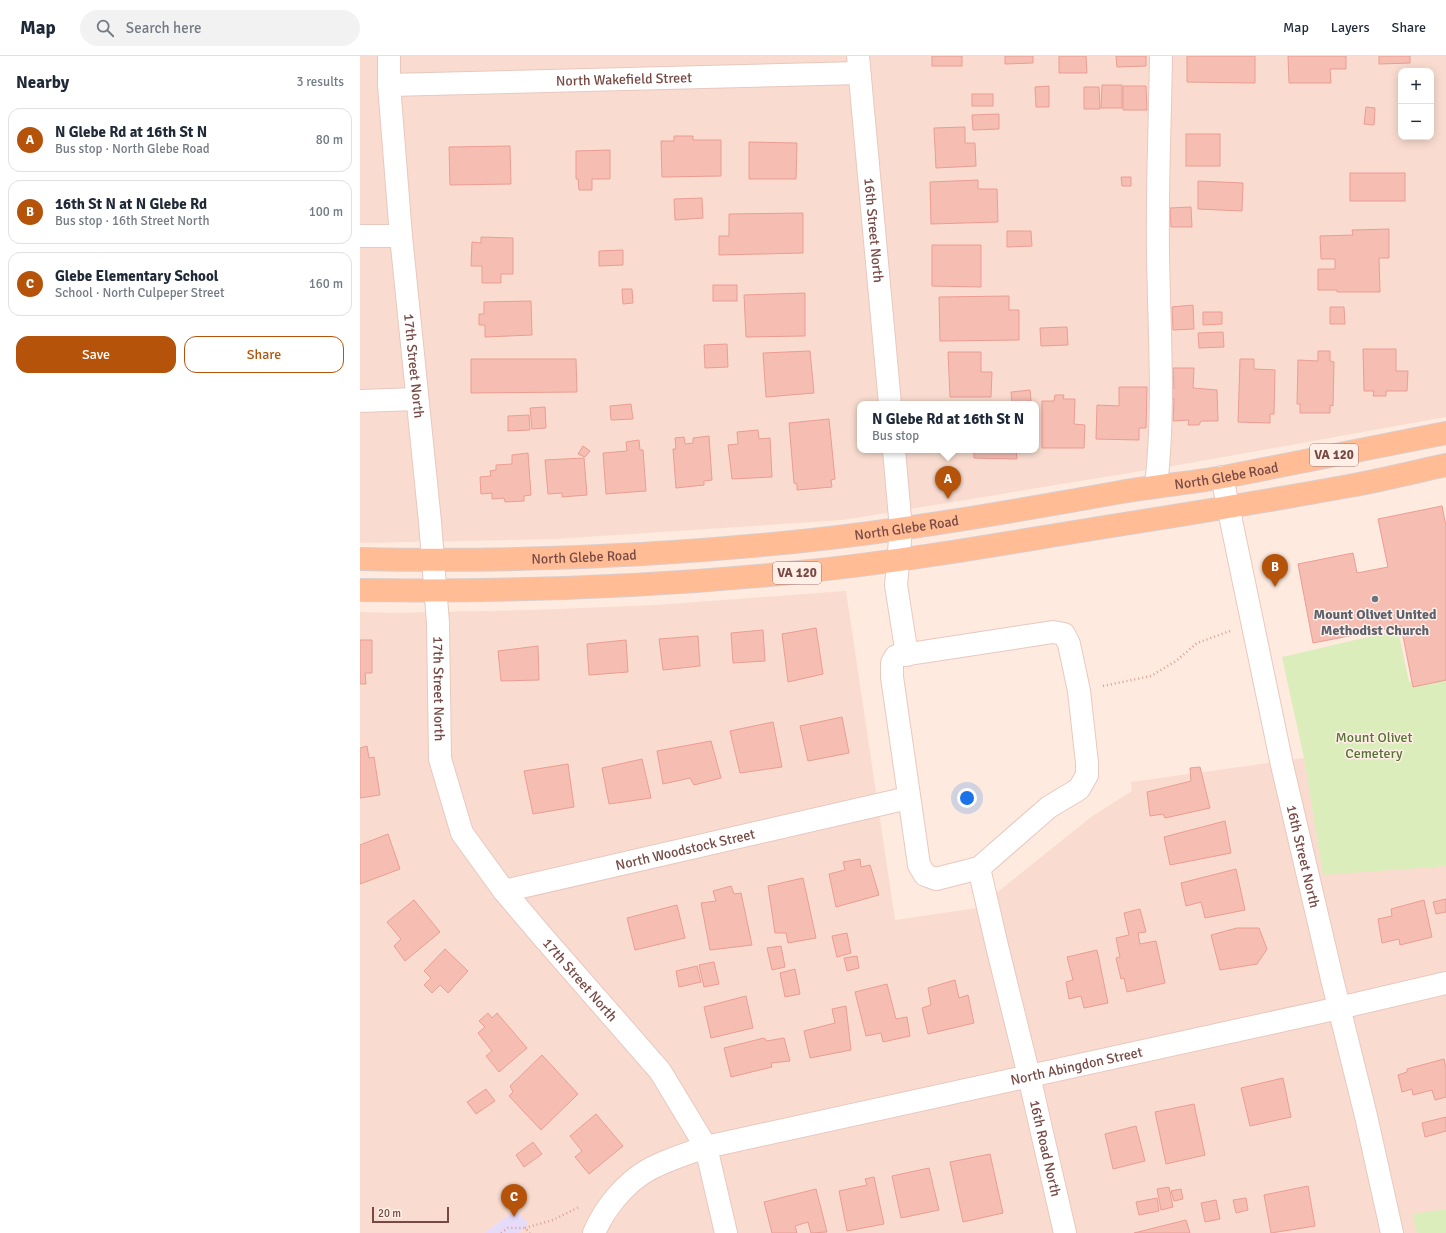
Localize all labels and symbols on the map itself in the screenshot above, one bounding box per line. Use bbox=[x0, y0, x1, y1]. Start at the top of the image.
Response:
street label: North Wakefield Street bbox=[556, 69, 692, 89]
street label: 16th Street North bbox=[861, 177, 887, 283]
street label: 17th Street North bbox=[400, 313, 428, 419]
road number: VA 120 bbox=[1310, 444, 1358, 466]
street label: North Glebe Road bbox=[1173, 458, 1280, 493]
pin: A bbox=[935, 466, 961, 499]
street label: North Glebe Road bbox=[853, 512, 960, 543]
street label: North Glebe Road bbox=[531, 546, 637, 567]
pin: B bbox=[1262, 554, 1288, 587]
road number: VA 120 bbox=[773, 562, 821, 584]
marker: Mount Olivet United Methodist Church bbox=[1370, 594, 1380, 604]
place label: Mount Olivet United Methodist Church bbox=[1314, 606, 1437, 639]
street label: 17th Street North bbox=[430, 636, 448, 741]
park label: Mount Olivet Cemetery bbox=[1336, 729, 1413, 762]
your location bbox=[957, 788, 977, 808]
street label: 16th Street North bbox=[1283, 803, 1324, 909]
street label: North Woodstock Street bbox=[614, 825, 757, 874]
street label: 17th Street North bbox=[539, 934, 621, 1025]
street label: North Abingdon Street bbox=[1009, 1043, 1144, 1088]
street label: 16th Road North bbox=[1026, 1098, 1065, 1198]
pin: C bbox=[501, 1184, 527, 1217]
scale bar bbox=[372, 1205, 449, 1224]

